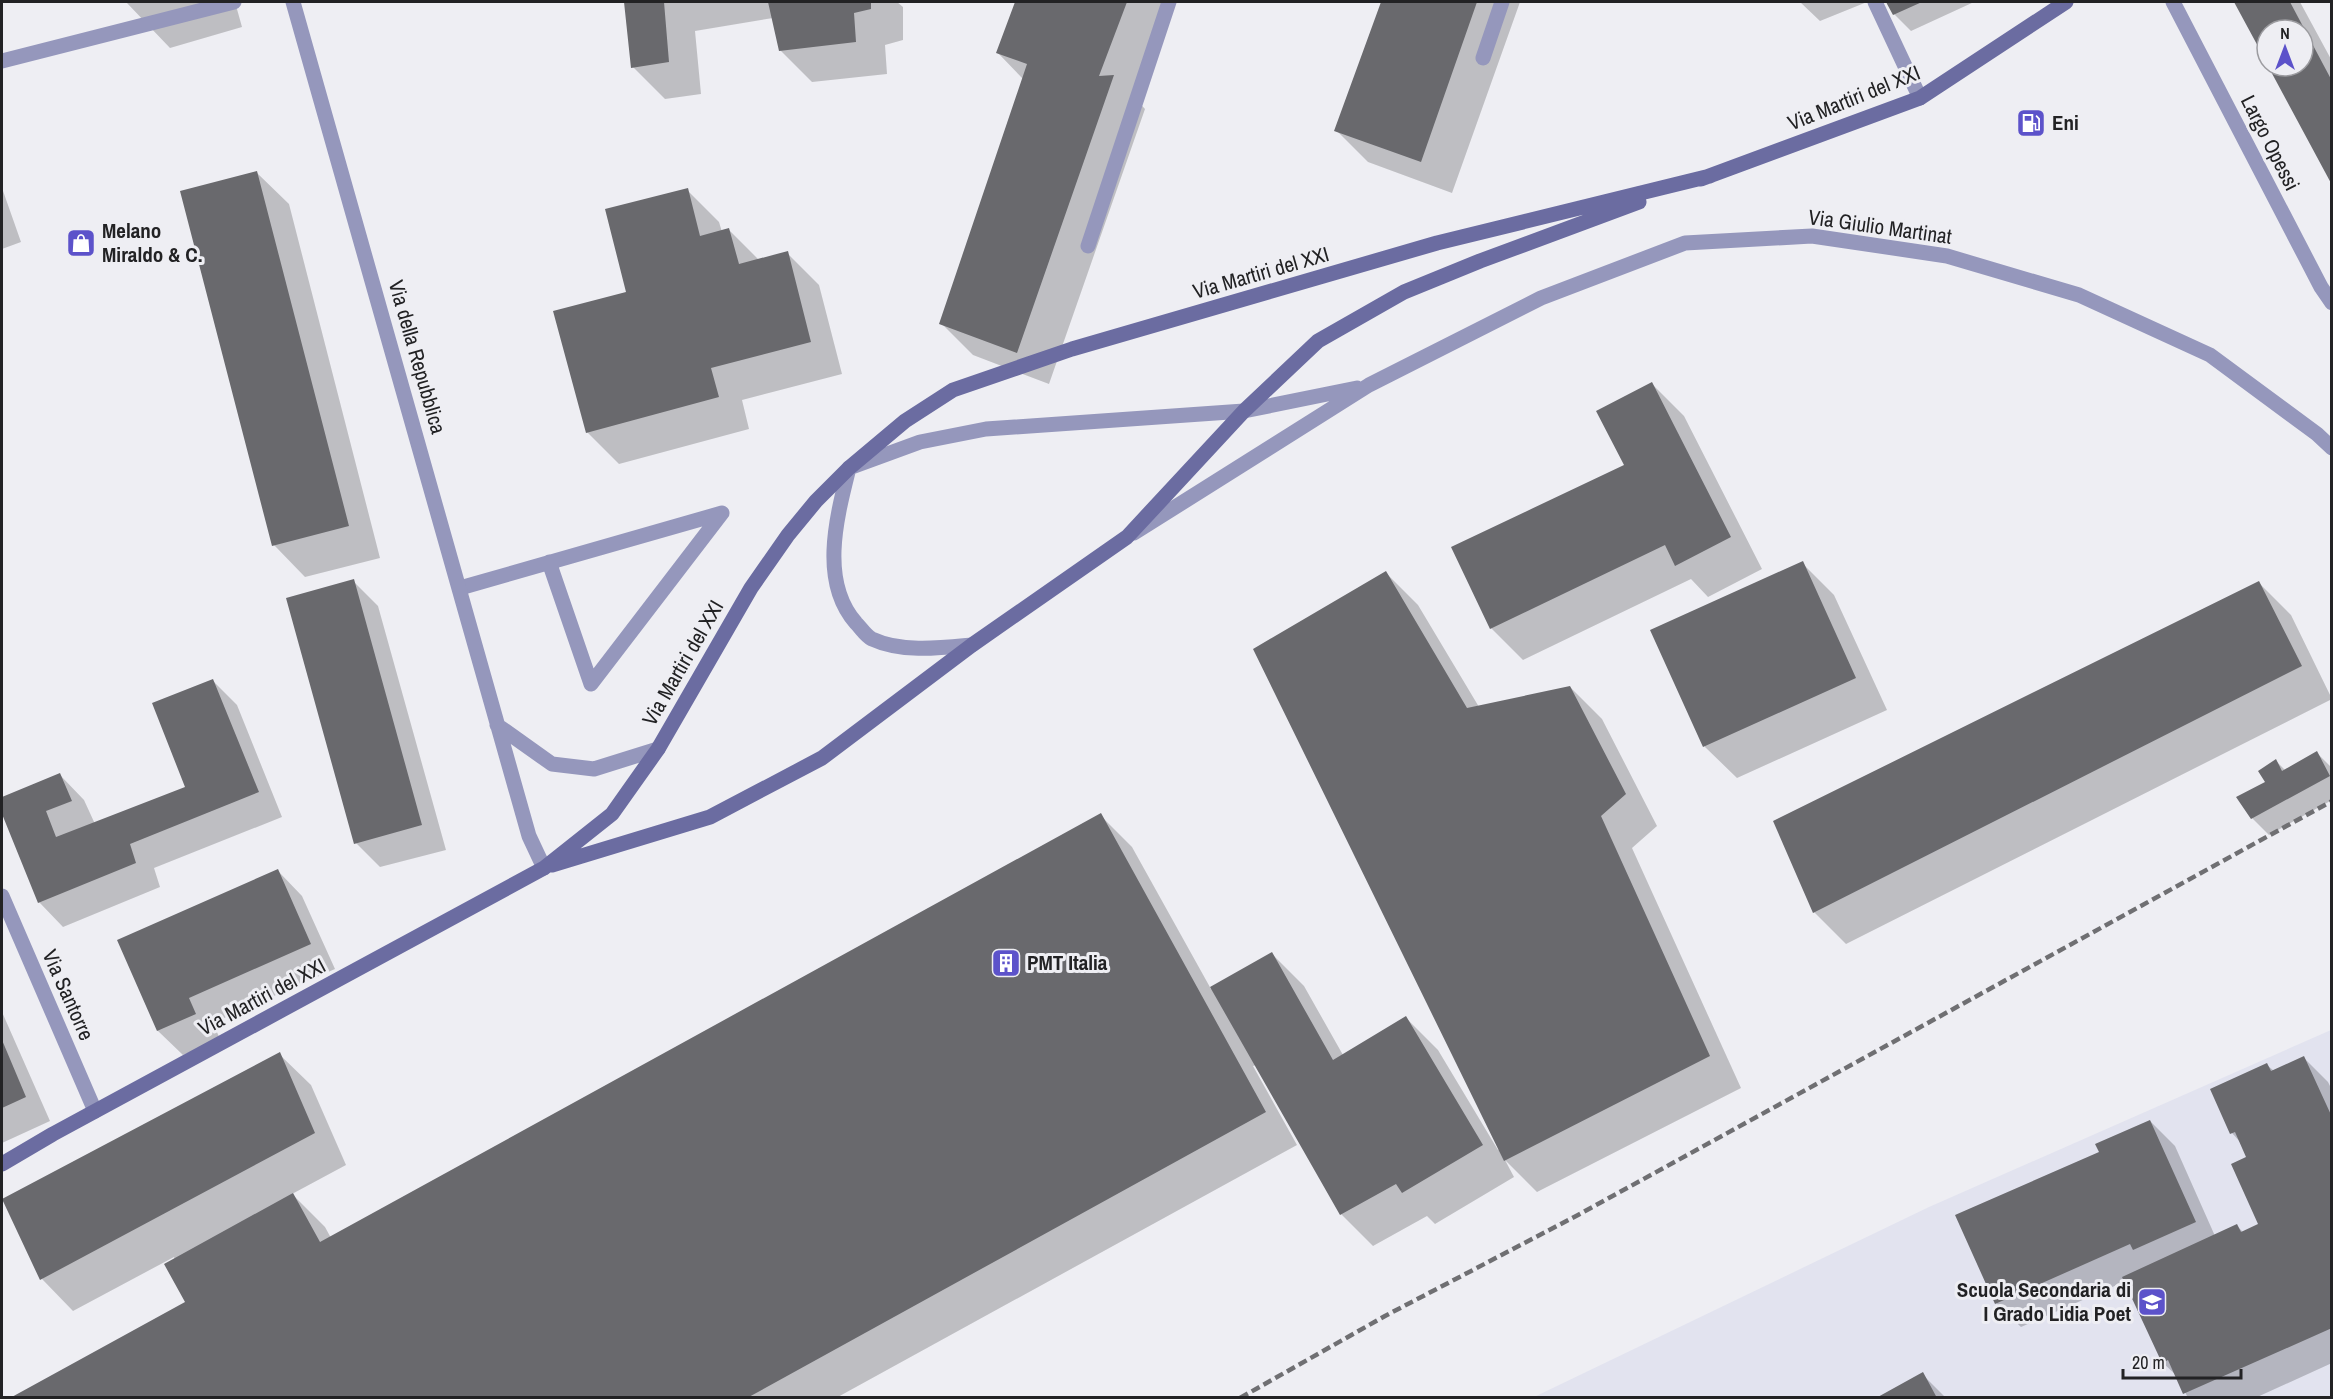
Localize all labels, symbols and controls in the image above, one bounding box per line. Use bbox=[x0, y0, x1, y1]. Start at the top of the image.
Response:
north arrow bbox=[2255, 18, 2315, 78]
text: N bbox=[2280, 22, 2290, 44]
street label: Via Martiri del XXI bbox=[1783, 58, 1924, 137]
street label: Largo Opessi bbox=[2234, 90, 2307, 195]
fuel station icon: Eni bbox=[2015, 107, 2047, 139]
place label: Eni bbox=[2052, 108, 2079, 137]
street label: Via Giulio Martinat bbox=[1807, 202, 1954, 251]
place label: Melano Miraldo & C. bbox=[102, 216, 202, 269]
shop icon: Melano Miraldo & C. bbox=[65, 227, 97, 259]
street label: Via Martiri del XXI bbox=[1189, 239, 1332, 306]
street label: Via della Repubblica bbox=[382, 277, 453, 437]
street label: Via Martiri del XXI bbox=[635, 595, 730, 731]
street label: Via Santorre bbox=[36, 945, 101, 1045]
building icon: PMT Italia bbox=[990, 947, 1022, 979]
place label: PMT Italia bbox=[1027, 948, 1108, 977]
street label: Via Martiri del XXI bbox=[193, 951, 331, 1042]
place label: Scuola Secondaria di I Grado Lidia Poet bbox=[1957, 1275, 2131, 1328]
school or university icon: Scuola Secondaria di I Grado Lidia Poet bbox=[2136, 1286, 2168, 1318]
scale bar bbox=[2123, 1342, 2242, 1380]
text: 20 m bbox=[2132, 1350, 2165, 1375]

